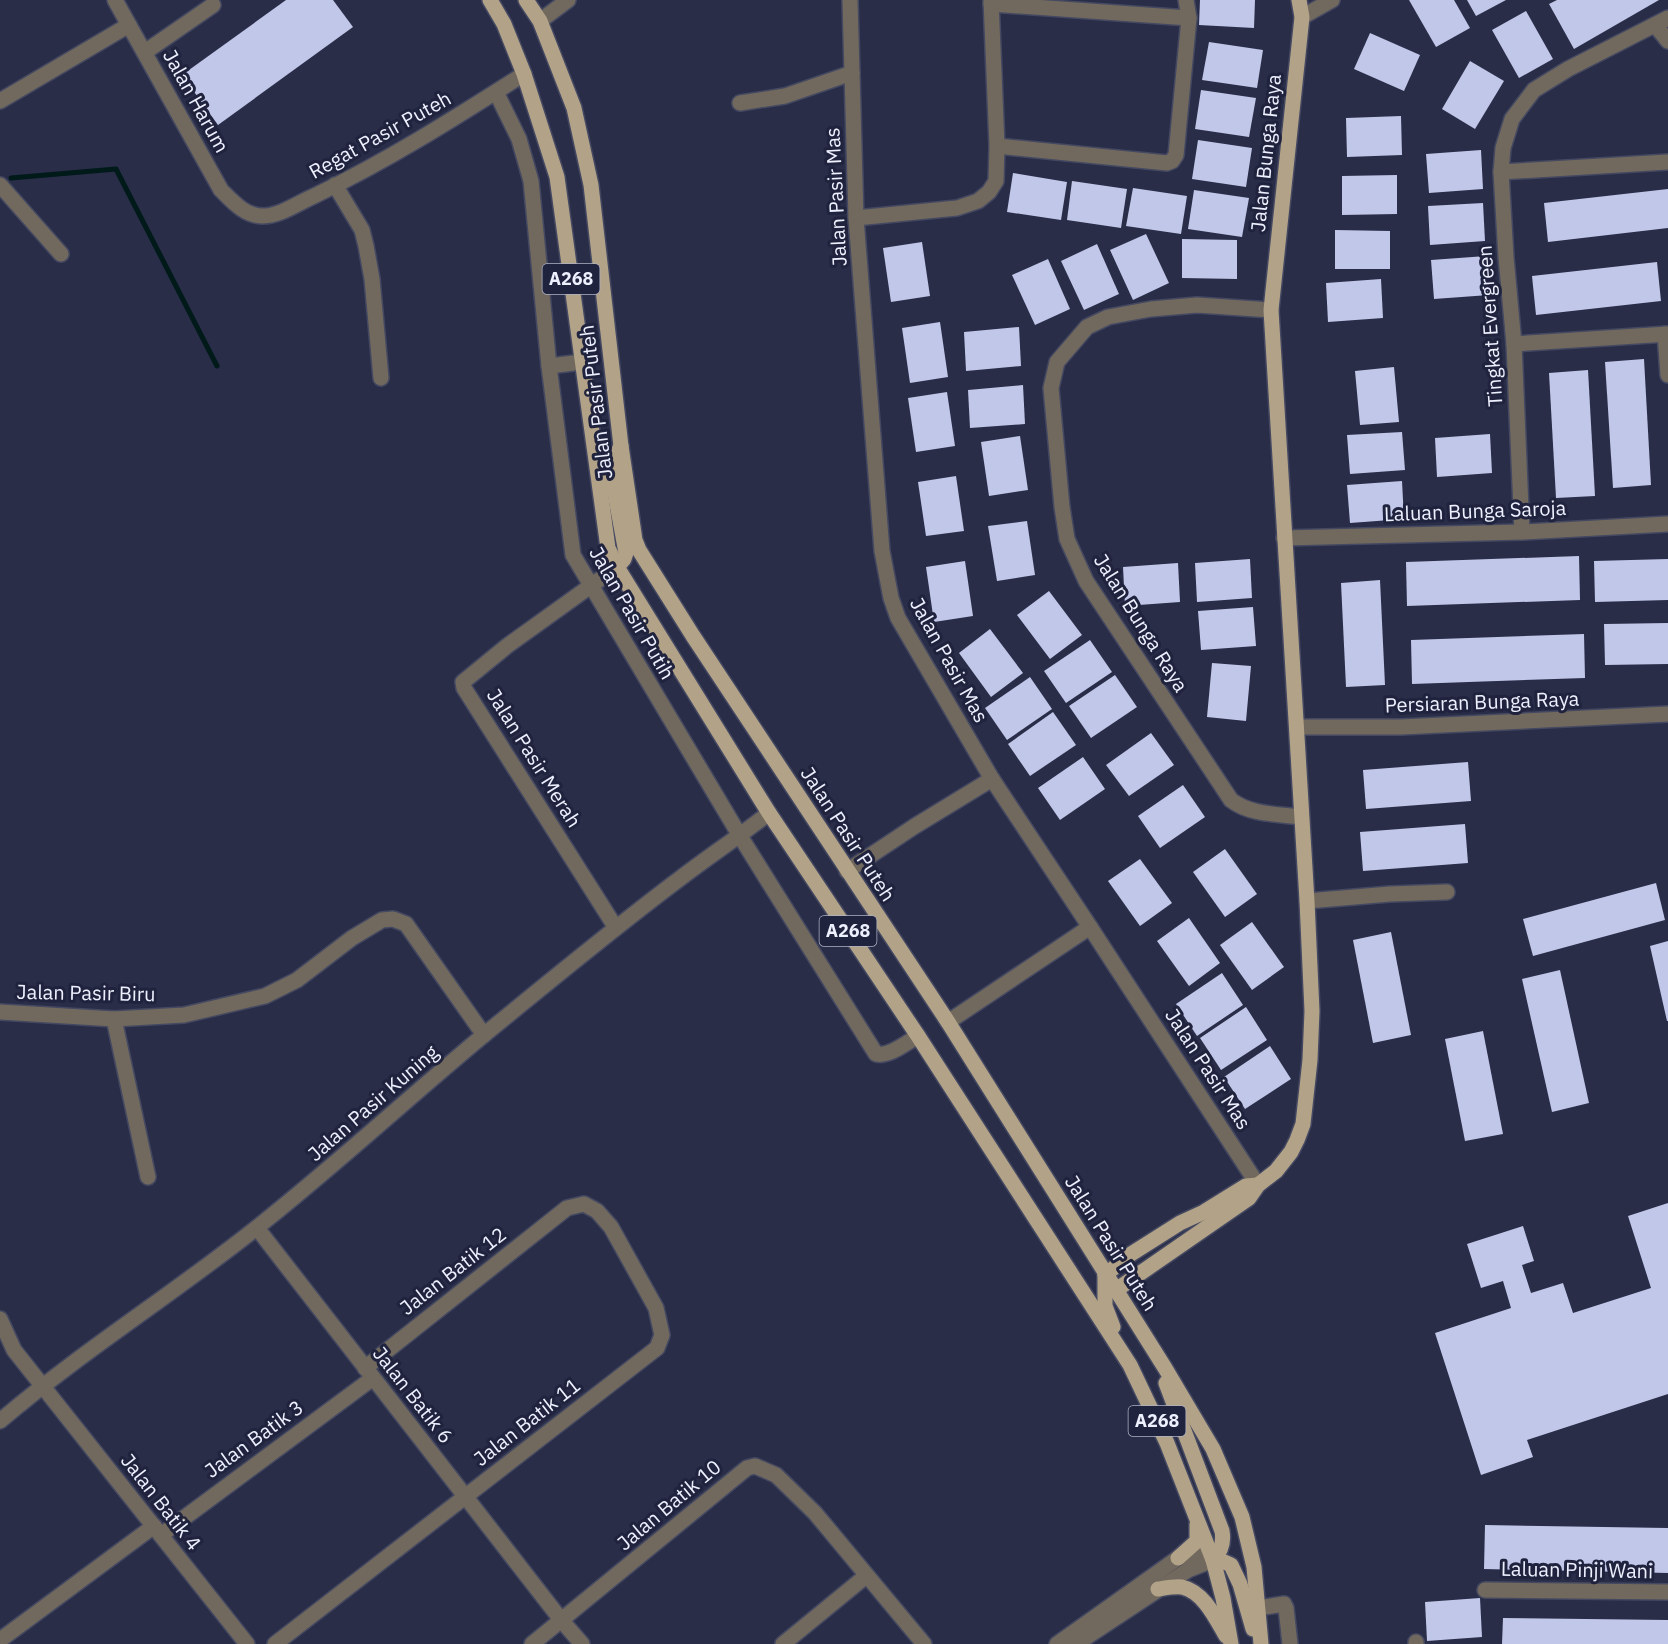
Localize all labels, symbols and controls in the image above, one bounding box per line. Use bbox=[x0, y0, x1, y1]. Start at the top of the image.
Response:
street label: Jalan Harum bbox=[157, 44, 236, 157]
street label: Jalan Bunga Raya bbox=[1244, 72, 1287, 233]
street label: Regat Pasir Puteh bbox=[304, 84, 456, 185]
street label: Jalan Pasir Mas bbox=[818, 127, 853, 267]
street label: Tingkat Evergreen bbox=[1470, 245, 1509, 408]
road number: A268 bbox=[542, 264, 600, 294]
street label: Jalan Pasir Puteh bbox=[573, 323, 618, 481]
street label: Laluan Bunga Saroja bbox=[1383, 494, 1567, 527]
street label: Jalan Pasir Putih bbox=[583, 541, 681, 684]
street label: Jalan Bunga Raya bbox=[1088, 548, 1195, 697]
street label: Jalan Pasir Mas bbox=[904, 592, 995, 727]
street label: Jalan Pasir Merah bbox=[481, 683, 588, 832]
street label: Persiaran Bunga Raya bbox=[1384, 685, 1580, 718]
street label: Jalan Pasir Puteh bbox=[795, 761, 902, 906]
road number: A268 bbox=[820, 916, 876, 946]
street label: Jalan Pasir Biru bbox=[16, 978, 156, 1007]
street label: Jalan Pasir Mas bbox=[1159, 1003, 1258, 1134]
street label: Jalan Pasir Kuning bbox=[302, 1038, 444, 1167]
street label: Jalan Pasir Puteh bbox=[1059, 1170, 1164, 1316]
street label: Jalan Batik 12 bbox=[394, 1221, 511, 1321]
street label: Jalan Batik 6 bbox=[367, 1341, 460, 1449]
street label: Jalan Batik 11 bbox=[468, 1372, 585, 1472]
street label: Jalan Batik 3 bbox=[199, 1394, 309, 1484]
road number: A268 bbox=[1128, 1406, 1186, 1436]
street label: Jalan Batik 4 bbox=[115, 1448, 208, 1556]
street label: Jalan Batik 10 bbox=[611, 1453, 726, 1556]
street label: Laluan Pinji Wani bbox=[1501, 1555, 1653, 1584]

